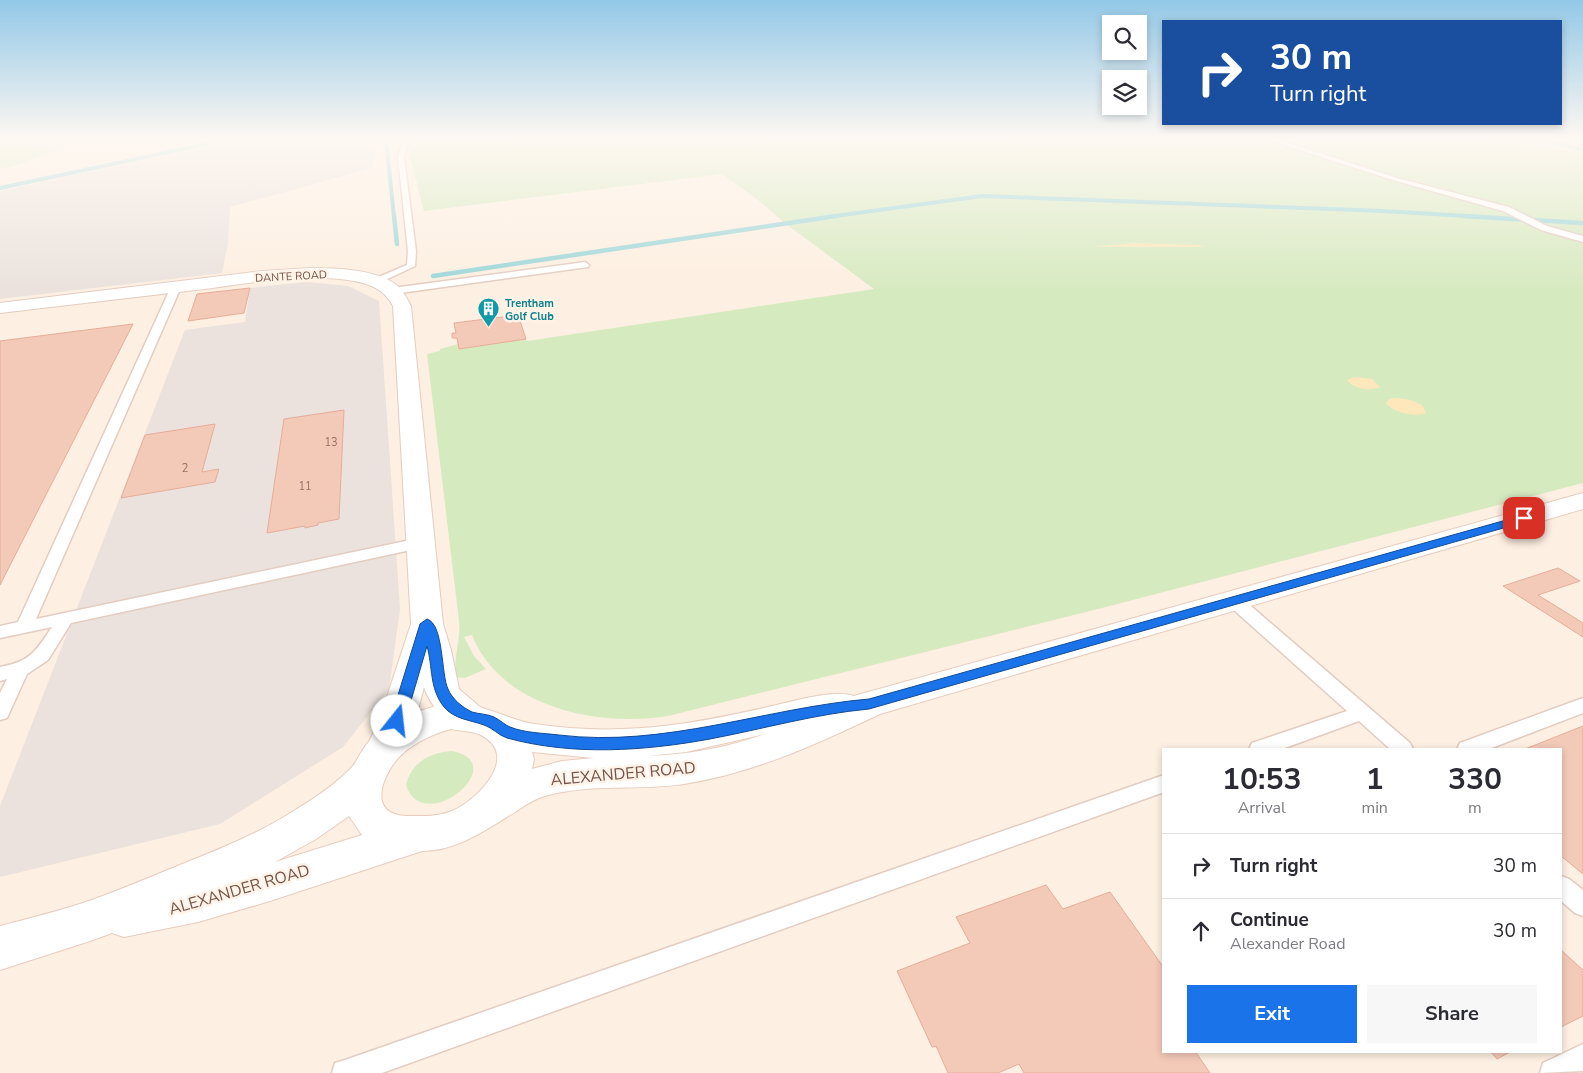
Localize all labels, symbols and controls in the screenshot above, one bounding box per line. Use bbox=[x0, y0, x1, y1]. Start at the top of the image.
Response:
map controls bbox=[1102, 15, 1147, 115]
button: search bbox=[1102, 15, 1147, 60]
text: 30 m bbox=[1270, 34, 1352, 81]
icon: right bbox=[1187, 40, 1252, 105]
button: layers bbox=[1102, 70, 1147, 115]
text: Turn right bbox=[1270, 79, 1366, 109]
street label: DANTE ROAD bbox=[255, 267, 327, 286]
place label: Trentham Golf Club bbox=[505, 296, 554, 324]
building icon: Trentham Golf Club bbox=[477, 297, 501, 328]
house number: 13 bbox=[324, 435, 338, 450]
house number: 2 bbox=[182, 461, 188, 476]
house number: 11 bbox=[298, 479, 312, 494]
pin bbox=[1503, 497, 1545, 539]
icon: arrive bbox=[1510, 504, 1538, 532]
position arrow bbox=[370, 694, 422, 746]
street label: ALEXANDER ROAD bbox=[550, 757, 696, 791]
text: 10:53 bbox=[1222, 759, 1301, 800]
text: 1 bbox=[1366, 759, 1384, 800]
text: 330 bbox=[1448, 759, 1502, 800]
text: Arrival bbox=[1238, 797, 1286, 819]
text: min bbox=[1361, 797, 1388, 819]
text: m bbox=[1468, 797, 1482, 819]
icon: right bbox=[1187, 852, 1215, 880]
text: Turn right bbox=[1230, 853, 1317, 879]
text: 30 m bbox=[1493, 853, 1537, 879]
street label: ALEXANDER ROAD bbox=[166, 859, 312, 921]
text: Continue bbox=[1230, 907, 1309, 933]
icon: ahead bbox=[1187, 917, 1215, 945]
text: 30 m bbox=[1493, 918, 1537, 944]
text: Alexander Road bbox=[1230, 933, 1346, 955]
button: Exit bbox=[1187, 985, 1357, 1043]
button: Share bbox=[1367, 985, 1537, 1043]

